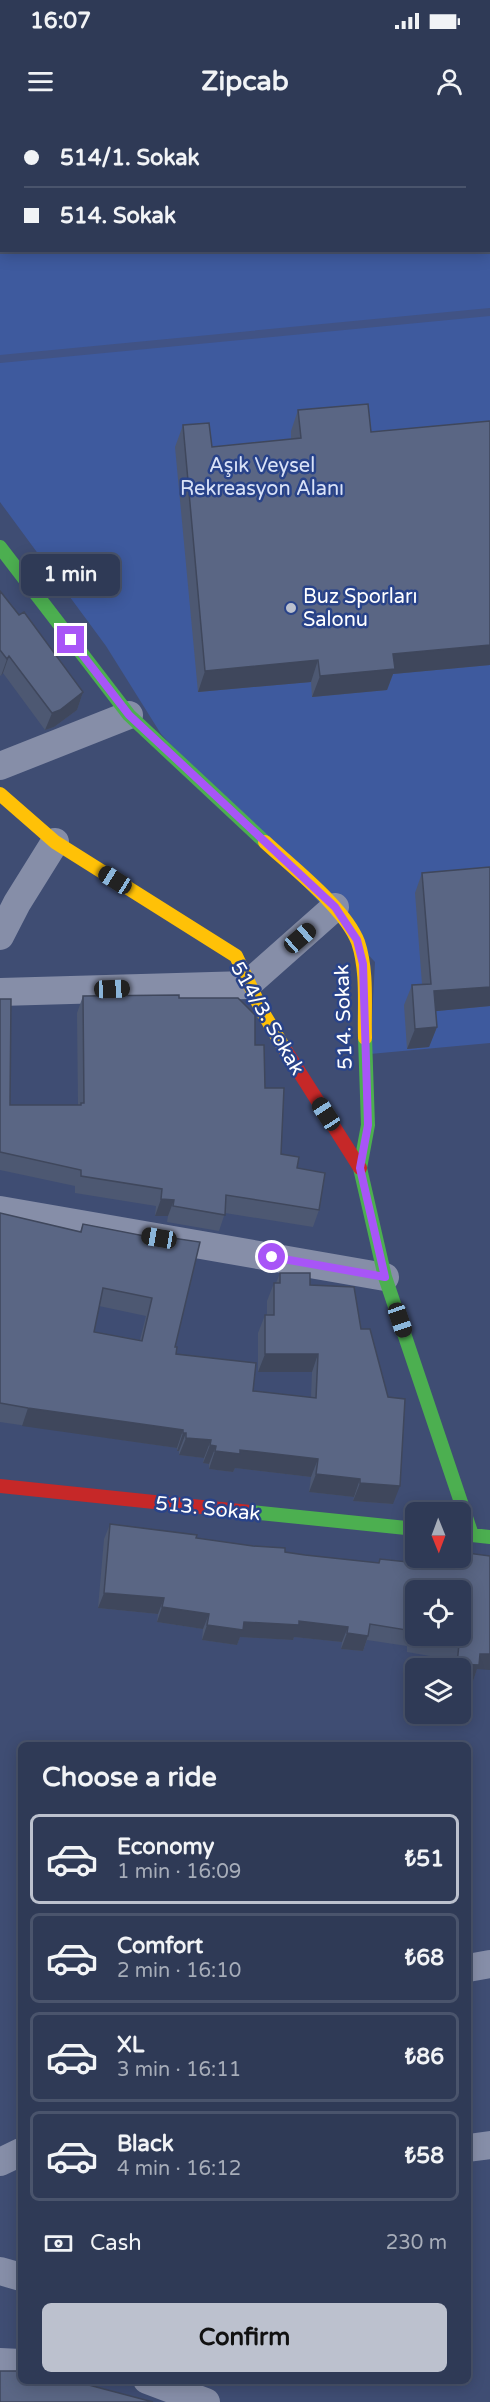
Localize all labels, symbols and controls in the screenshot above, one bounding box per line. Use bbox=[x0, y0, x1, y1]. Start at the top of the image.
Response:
text: 16:07 bbox=[30, 8, 91, 34]
icon: menu bbox=[24, 65, 57, 98]
text: Zipcab bbox=[201, 65, 289, 98]
icon: person bbox=[433, 65, 466, 98]
text: 514/1. Sokak bbox=[60, 145, 200, 171]
text: 514. Sokak bbox=[60, 203, 176, 229]
park label: Aşık Veysel Rekreasyon Alanı bbox=[180, 454, 344, 501]
callout: 1 min bbox=[22, 553, 121, 595]
text: 1 min bbox=[44, 563, 97, 587]
place label: Buz Sporları Salonu bbox=[303, 585, 418, 632]
marker: Buz Sporları Salonu bbox=[284, 601, 298, 615]
route end bbox=[57, 626, 84, 653]
car bbox=[95, 863, 135, 897]
car bbox=[281, 919, 319, 957]
street label: 514/3. Sokak bbox=[225, 958, 309, 1079]
street label: 514. Sokak bbox=[330, 964, 358, 1070]
car bbox=[94, 979, 130, 999]
car bbox=[309, 1094, 343, 1134]
car bbox=[140, 1226, 178, 1250]
route start bbox=[258, 1243, 285, 1270]
car bbox=[386, 1300, 414, 1340]
street label: 513. Sokak bbox=[154, 1492, 262, 1526]
north arrow bbox=[405, 1502, 471, 1568]
map controls bbox=[405, 1502, 471, 1724]
button: locate bbox=[405, 1580, 471, 1646]
button: layers bbox=[405, 1658, 471, 1724]
text: Choose a ride bbox=[42, 1761, 217, 1794]
icon: car bbox=[45, 1832, 99, 1886]
text: Economy bbox=[117, 1834, 214, 1860]
text: ₺51 bbox=[405, 1846, 444, 1872]
text: 1 min · 16:09 bbox=[117, 1860, 241, 1884]
icon: car bbox=[45, 1931, 99, 1985]
text: Comfort bbox=[117, 1933, 203, 1959]
text: ₺68 bbox=[405, 1945, 444, 1971]
text: 2 min · 16:10 bbox=[117, 1959, 241, 1983]
icon: car bbox=[45, 2030, 99, 2084]
text: XL bbox=[117, 2032, 144, 2058]
text: ₺86 bbox=[405, 2044, 444, 2070]
text: 3 min · 16:11 bbox=[117, 2058, 241, 2082]
icon: car bbox=[45, 2129, 99, 2183]
text: Black bbox=[117, 2131, 174, 2157]
text: ₺58 bbox=[405, 2143, 444, 2169]
text: 4 min · 16:12 bbox=[117, 2157, 241, 2181]
icon: cash bbox=[42, 2227, 75, 2260]
text: Cash bbox=[90, 2230, 142, 2256]
text: 230 m bbox=[386, 2231, 447, 2255]
button: Confirm bbox=[42, 2303, 447, 2372]

